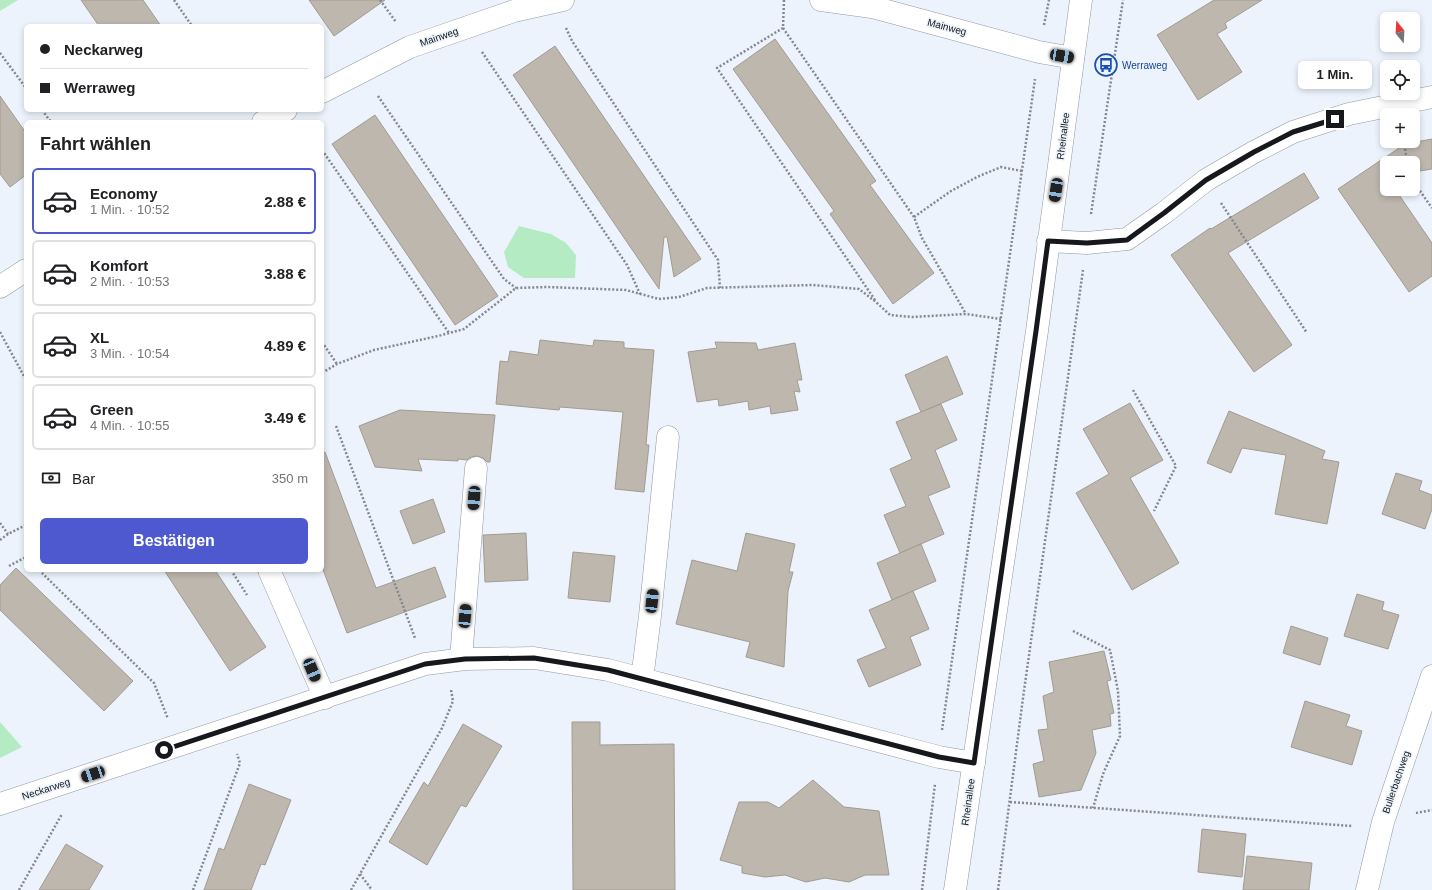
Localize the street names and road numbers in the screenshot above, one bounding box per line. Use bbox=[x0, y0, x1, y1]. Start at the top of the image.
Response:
street label: Mainweg bbox=[926, 17, 968, 37]
street label: Mainweg bbox=[418, 25, 460, 49]
street label: Rheinallee bbox=[1055, 111, 1071, 160]
street label: Bullerbachweg bbox=[1380, 749, 1412, 815]
street label: Neckarweg bbox=[21, 776, 71, 802]
street label: Rheinallee bbox=[959, 777, 977, 826]

